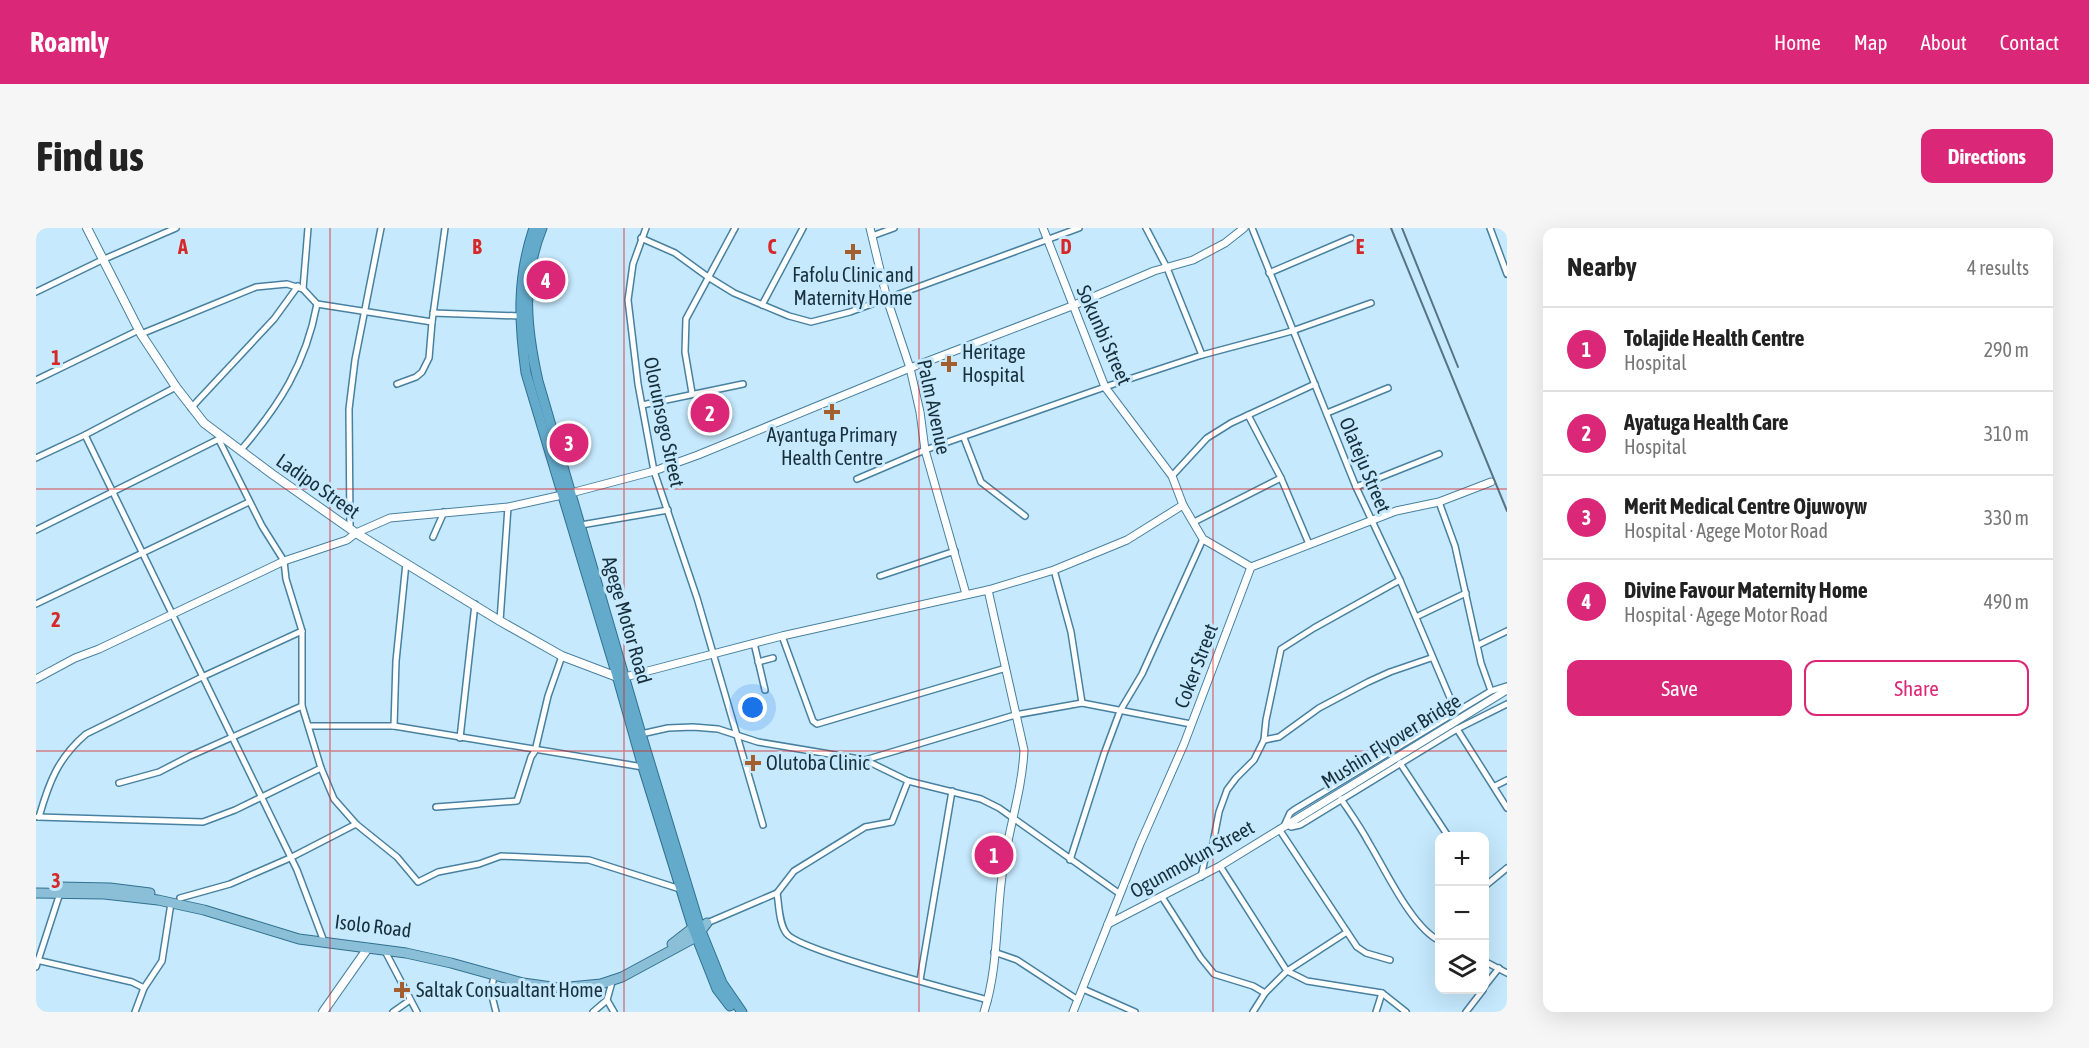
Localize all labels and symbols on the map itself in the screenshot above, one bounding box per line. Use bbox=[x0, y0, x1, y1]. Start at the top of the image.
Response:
text: A bbox=[177, 235, 188, 258]
text: B bbox=[472, 235, 482, 258]
text: C bbox=[768, 235, 777, 258]
text: D bbox=[1060, 235, 1072, 258]
text: E bbox=[1356, 235, 1365, 258]
marker: Fafolu Clinic and Maternity Home bbox=[844, 243, 862, 261]
pin: 4 bbox=[526, 257, 566, 302]
place label: Fafolu Clinic and Maternity Home bbox=[792, 263, 914, 309]
street label: Sokunbi Street bbox=[1072, 281, 1137, 388]
place label: Heritage Hospital bbox=[962, 340, 1026, 386]
text: 1 bbox=[51, 346, 61, 369]
street label: Olorunsogo Street bbox=[640, 355, 690, 489]
marker: Heritage Hospital bbox=[940, 355, 958, 373]
street label: Palm Avenue bbox=[913, 357, 956, 456]
pin: 2 bbox=[690, 390, 730, 435]
marker: Ayantuga Primary Health Centre bbox=[823, 403, 841, 421]
street label: Olateju Street bbox=[1335, 413, 1396, 516]
pin: 3 bbox=[550, 420, 588, 466]
place label: Ayantuga Primary Health Centre bbox=[767, 423, 897, 469]
street label: Ladipo Street bbox=[272, 448, 365, 523]
street label: Agege Motor Road bbox=[598, 553, 657, 686]
text: 2 bbox=[51, 608, 61, 631]
street label: Coker Street bbox=[1169, 620, 1222, 711]
street label: Mushin Flyover Bridge bbox=[1317, 688, 1465, 793]
your location bbox=[738, 693, 767, 722]
place label: Olutoba Clinic bbox=[766, 751, 870, 774]
marker: Olutoba Clinic bbox=[744, 754, 762, 772]
street label: Ogunmokun Street bbox=[1126, 815, 1258, 902]
pin: 1 bbox=[974, 832, 1014, 878]
text: 3 bbox=[51, 869, 61, 892]
street label: Isolo Road bbox=[333, 909, 413, 942]
place label: Saltak Consualtant Home bbox=[416, 978, 603, 1001]
marker: Saltak Consualtant Home bbox=[393, 981, 411, 999]

